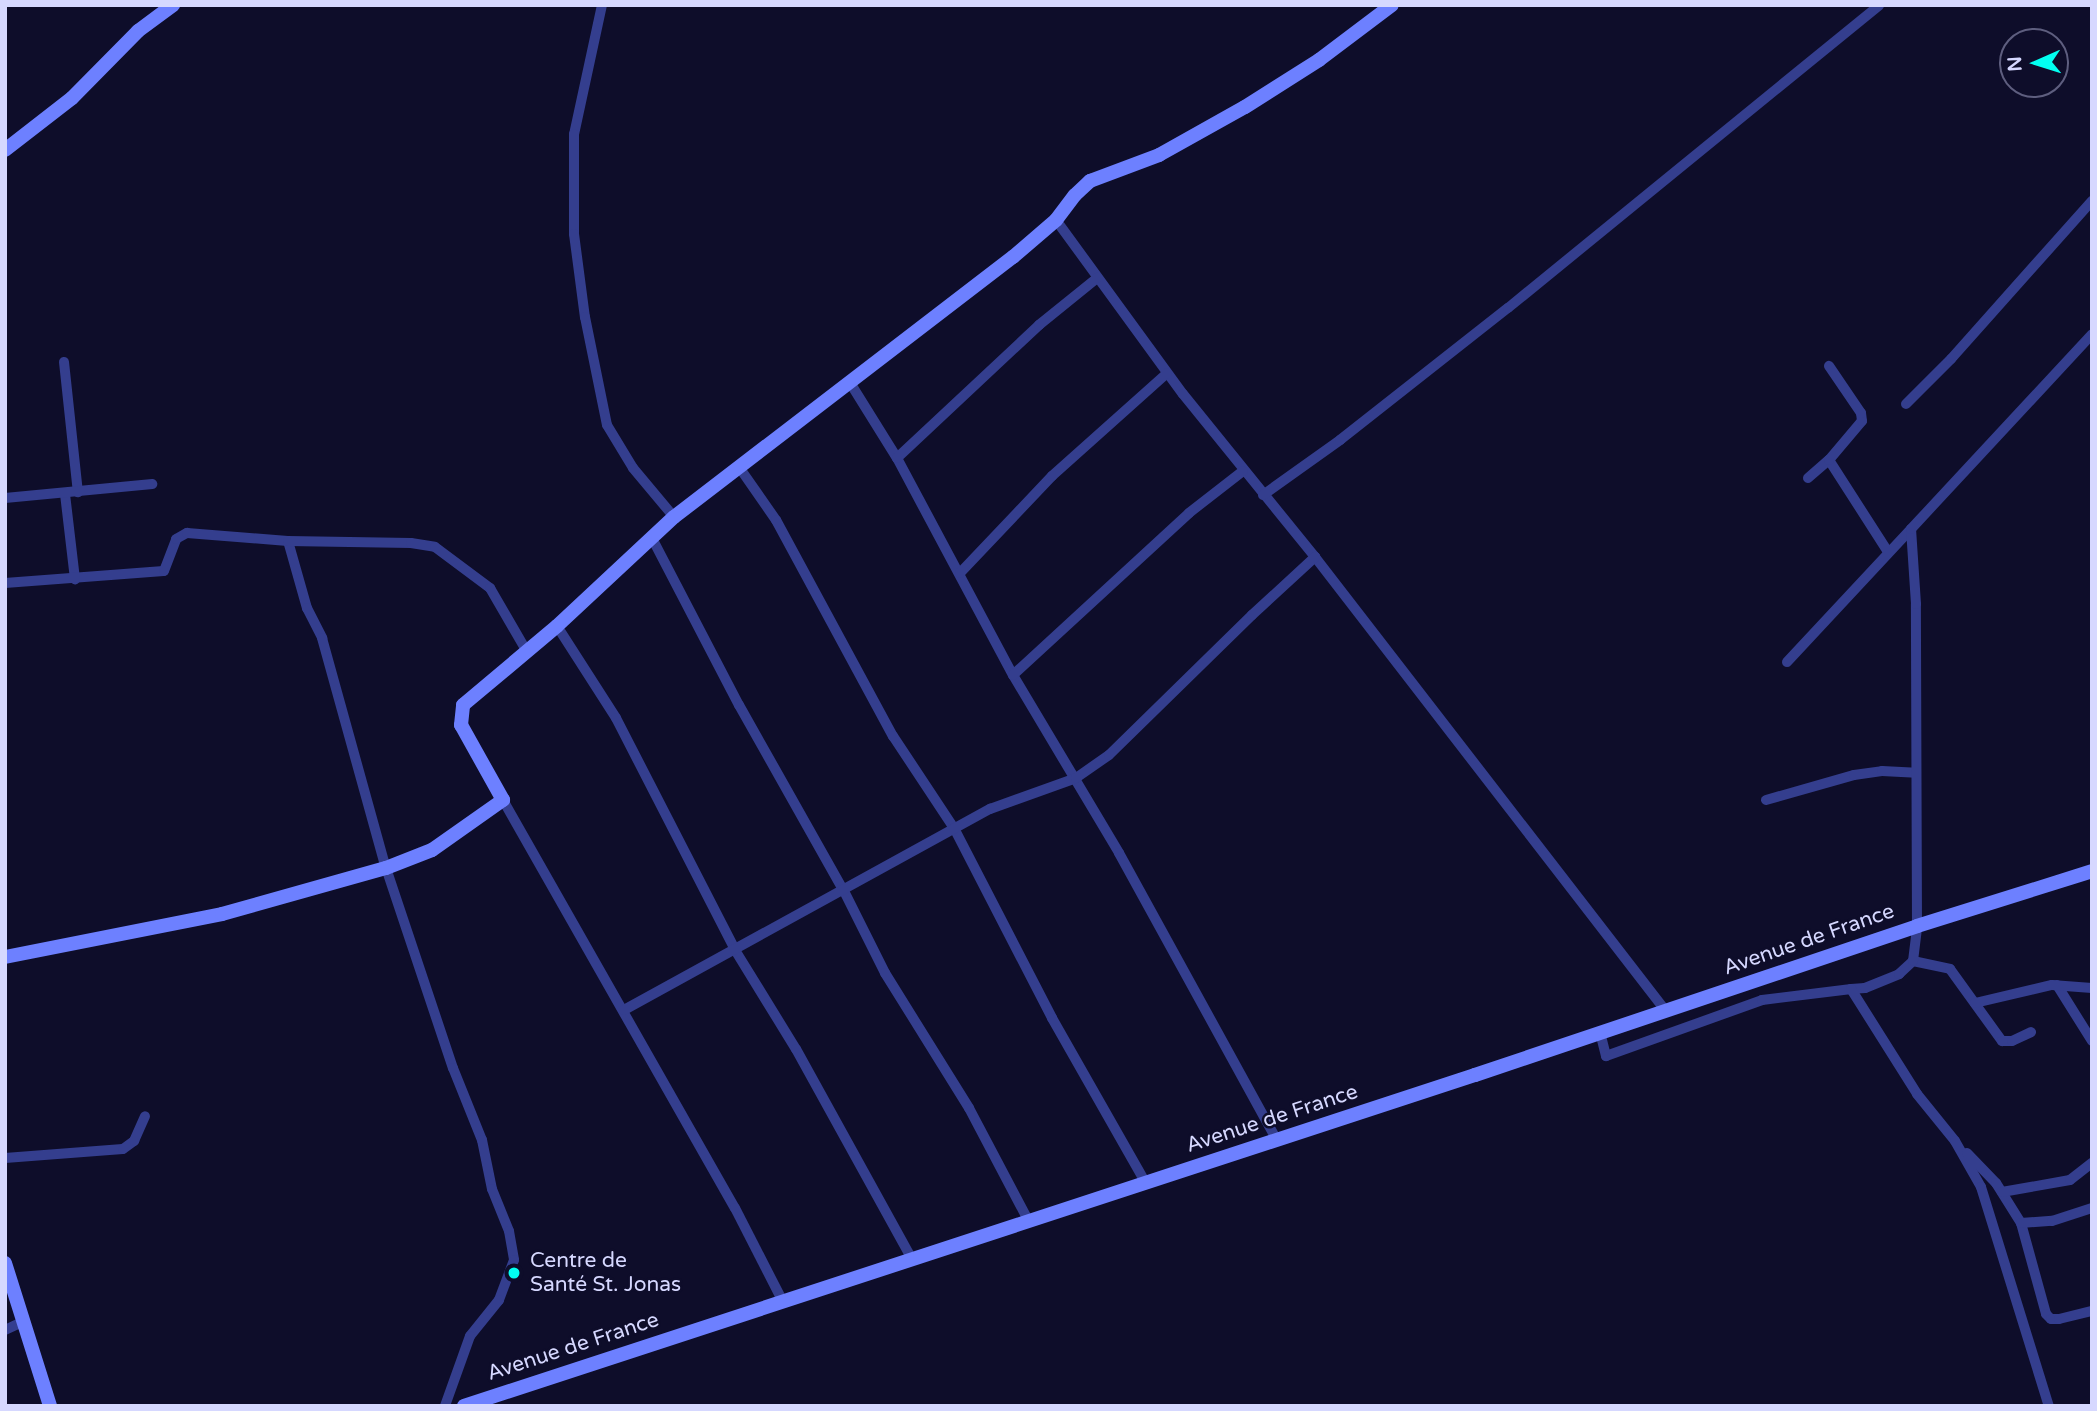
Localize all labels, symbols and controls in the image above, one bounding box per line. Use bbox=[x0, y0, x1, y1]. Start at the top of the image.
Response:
north arrow bbox=[1999, 28, 2069, 98]
text: N bbox=[2004, 56, 2026, 72]
street label: Avenue de France bbox=[1720, 899, 1898, 981]
street label: Avenue de France bbox=[1183, 1079, 1361, 1159]
place label: Centre de Santé St. Jonas bbox=[530, 1248, 681, 1298]
marker: Centre de Santé St. Jonas bbox=[504, 1263, 524, 1283]
street label: Avenue de France bbox=[484, 1307, 662, 1387]

